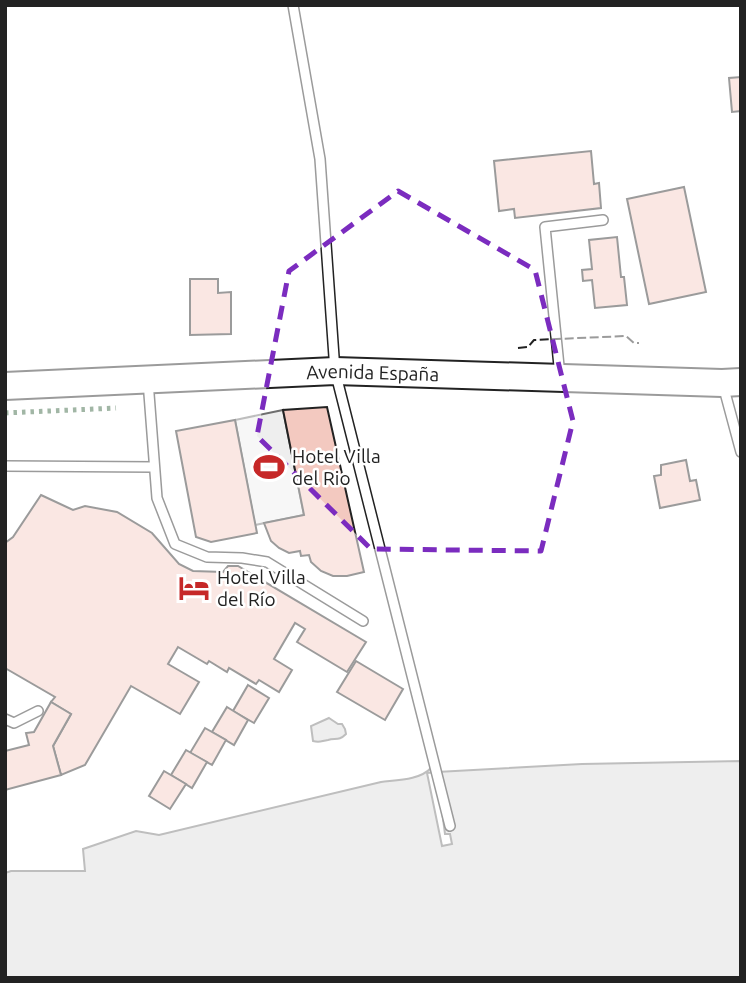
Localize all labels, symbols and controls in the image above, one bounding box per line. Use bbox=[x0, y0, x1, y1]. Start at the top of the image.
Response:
street label: Avenida España bbox=[306, 360, 439, 385]
place label: Hotel Villa del Rio bbox=[292, 445, 381, 489]
sports icon: Hotel Villa del Rio bbox=[252, 450, 286, 484]
place label: Hotel Villa del Río bbox=[217, 566, 306, 610]
hotel icon: Hotel Villa del Río bbox=[177, 571, 211, 605]

